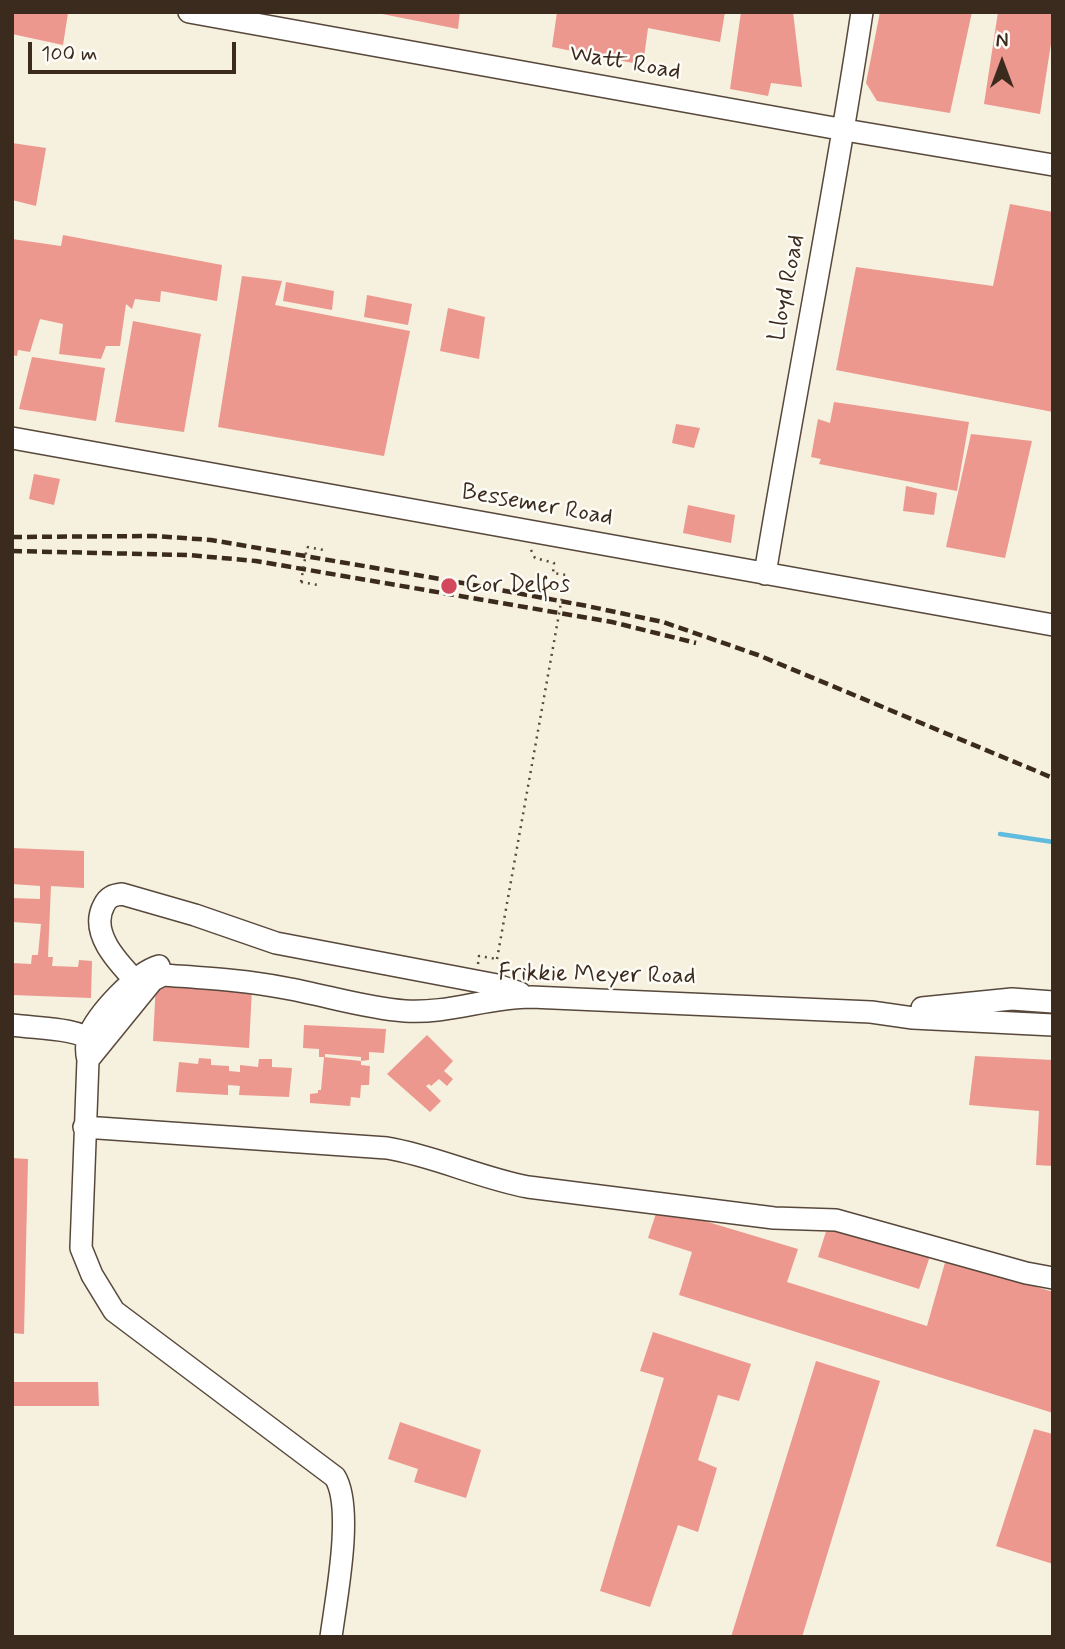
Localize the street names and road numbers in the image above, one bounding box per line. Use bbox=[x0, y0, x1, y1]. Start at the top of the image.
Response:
street label: Watt Road bbox=[567, 40, 683, 88]
street label: Lloyd Road bbox=[764, 232, 812, 344]
street label: Bessemer Road bbox=[459, 479, 615, 533]
street label: Frikkie Meyer Road bbox=[498, 960, 696, 992]

